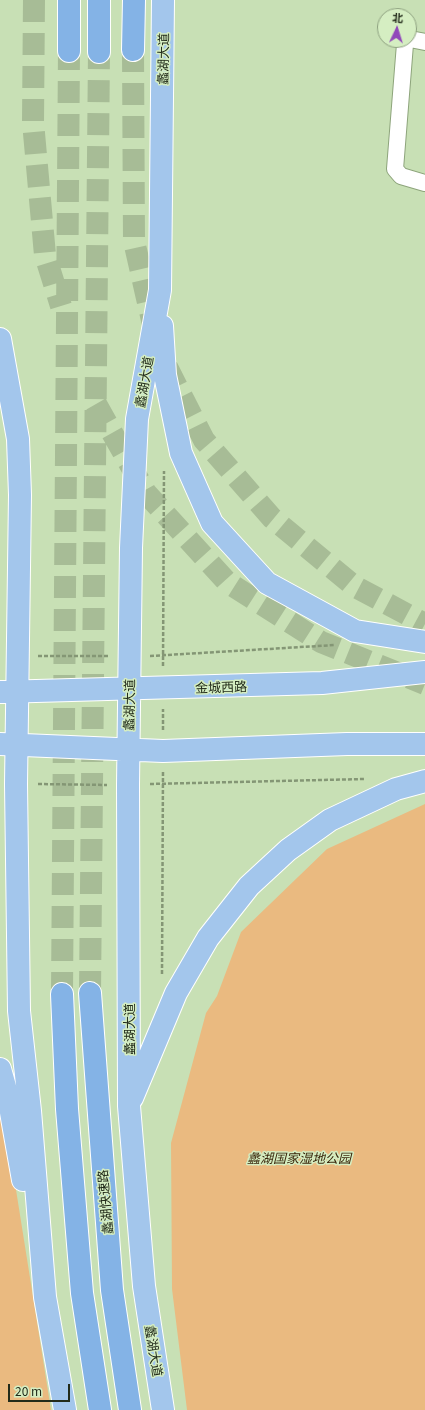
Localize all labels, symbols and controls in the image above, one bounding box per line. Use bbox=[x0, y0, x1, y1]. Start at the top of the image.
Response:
north arrow bbox=[377, 8, 417, 48]
text: 北 bbox=[392, 9, 404, 25]
street label: 蠡湖大道 bbox=[155, 33, 171, 85]
street label: 蠡湖大道 bbox=[132, 355, 156, 409]
street label: 金城西路 bbox=[195, 678, 247, 696]
street label: 蠡湖大道 bbox=[121, 679, 137, 731]
street label: 蠡湖大道 bbox=[121, 1003, 137, 1055]
park label: 蠡湖国家湿地公园 bbox=[247, 1150, 351, 1166]
street label: 蠡湖快速路 bbox=[94, 1169, 116, 1235]
street label: 蠡湖大道 bbox=[142, 1324, 166, 1378]
scale bar bbox=[10, 1376, 72, 1402]
text: 20 m bbox=[15, 1382, 42, 1399]

